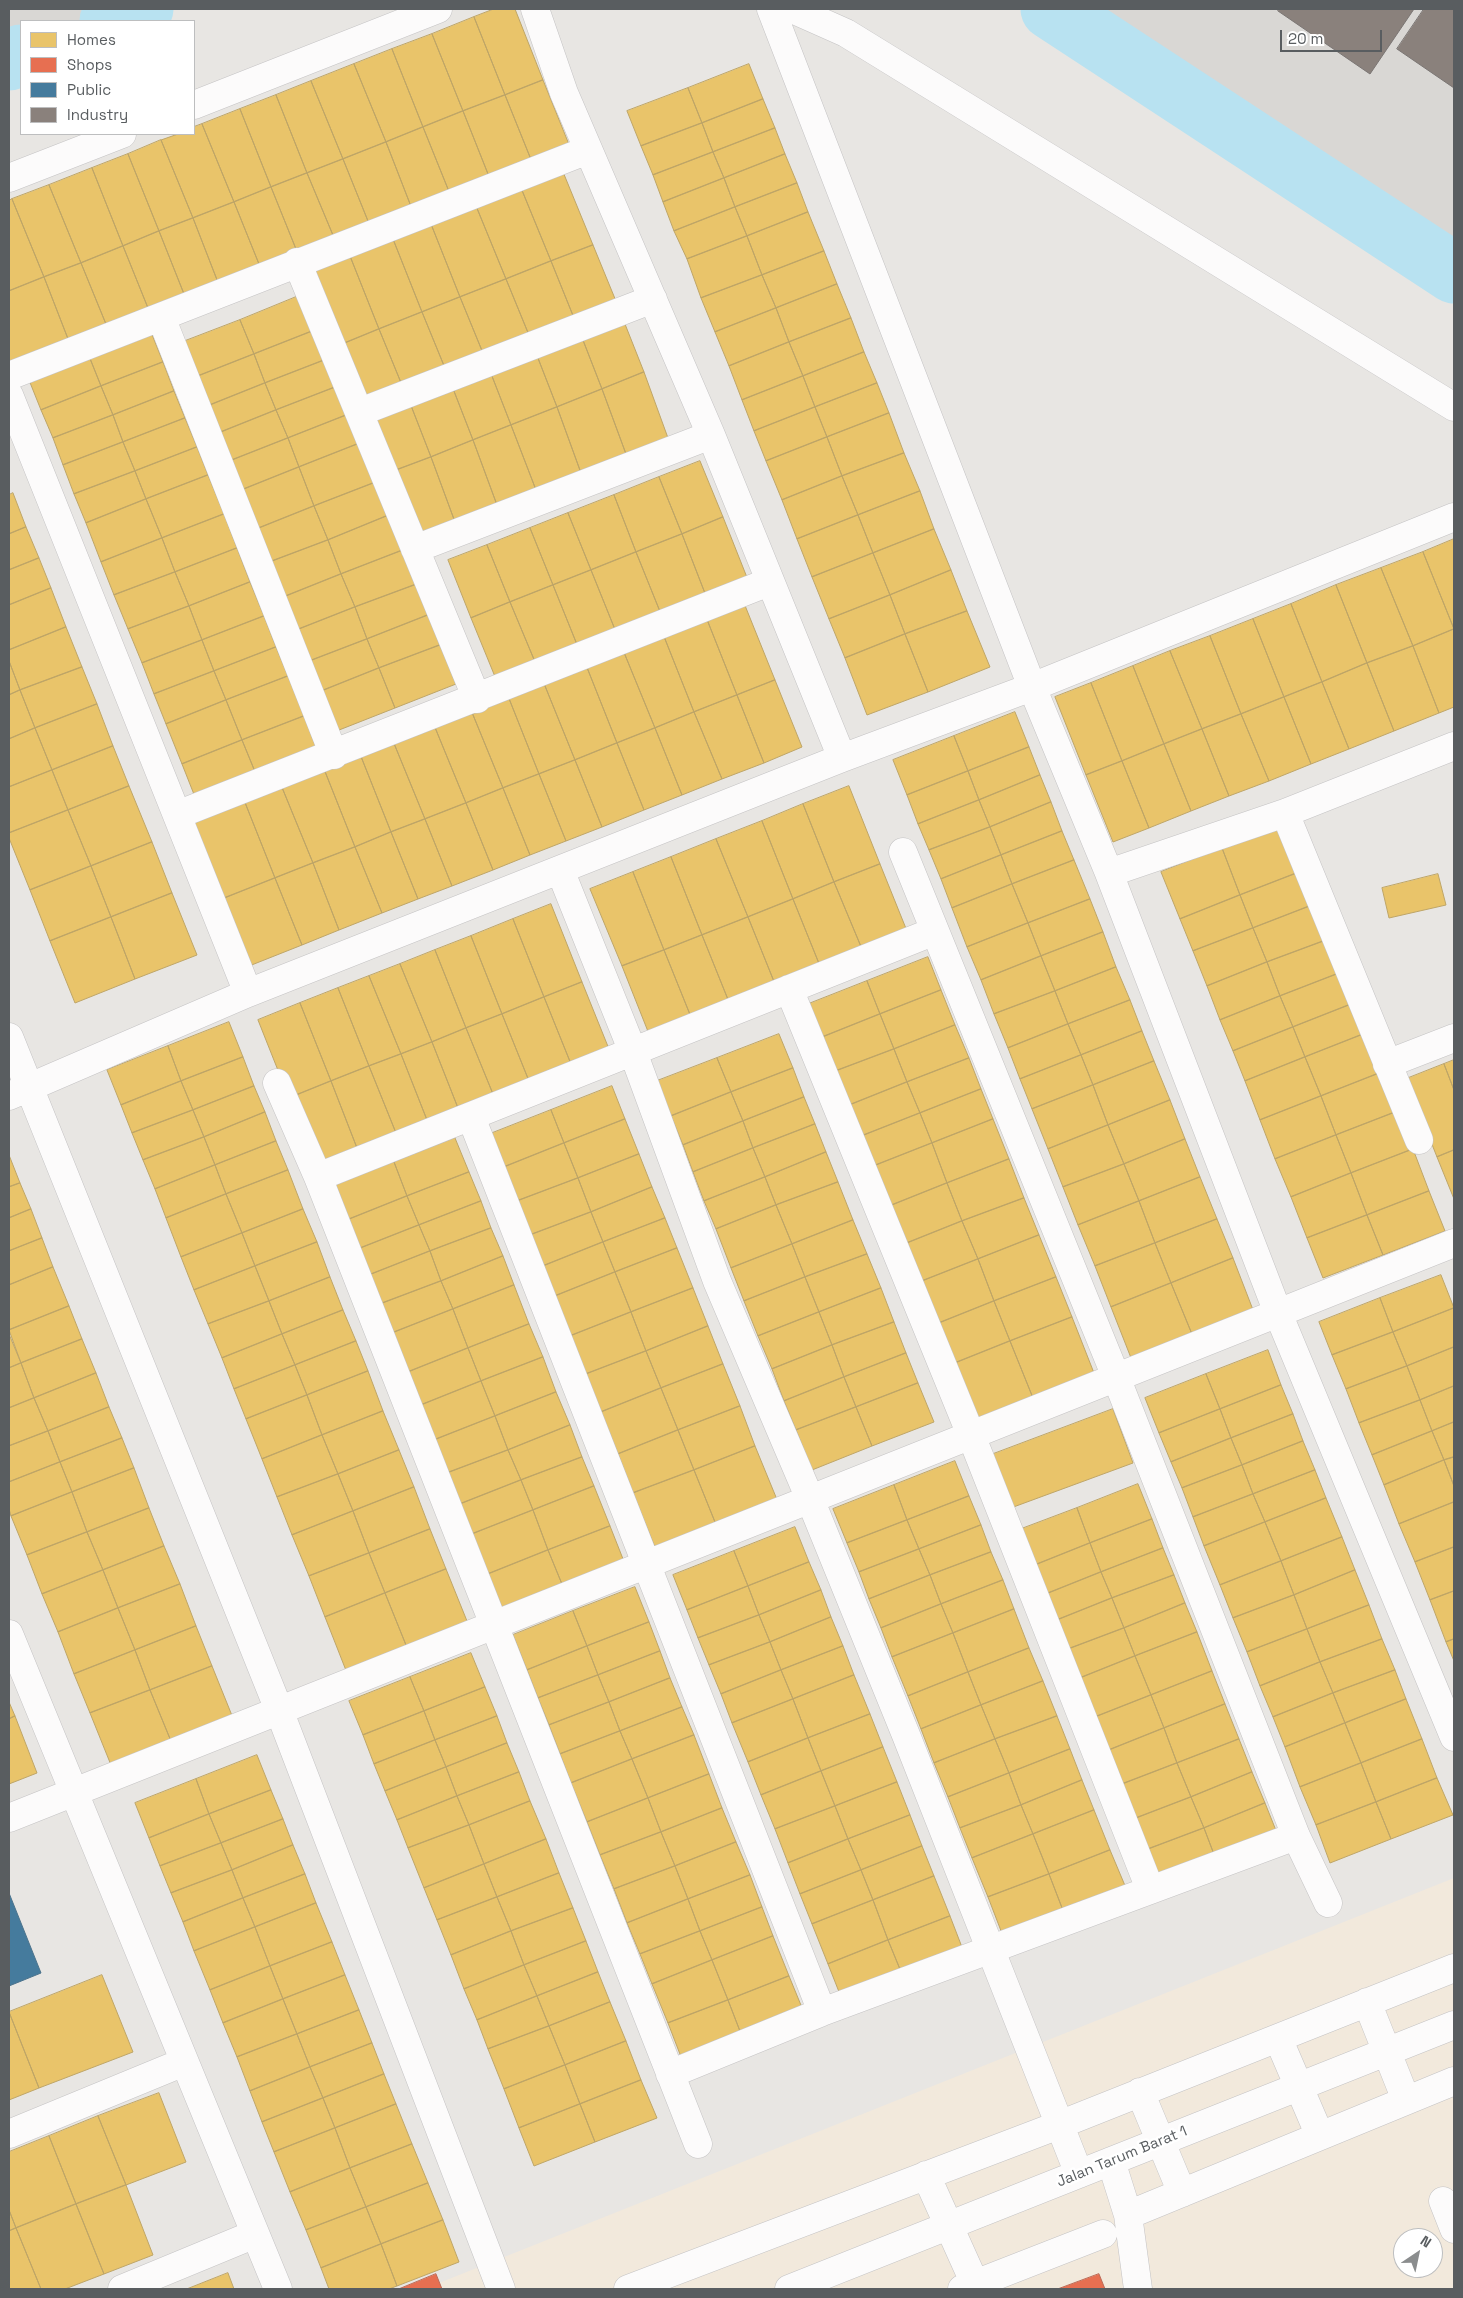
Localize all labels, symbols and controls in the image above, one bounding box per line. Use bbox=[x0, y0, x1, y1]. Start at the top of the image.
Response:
legend bbox=[20, 20, 195, 135]
scale bar bbox=[1283, 20, 1386, 52]
text: 20 m bbox=[1288, 29, 1323, 48]
text: Homes bbox=[67, 30, 116, 49]
text: Shops bbox=[67, 55, 112, 74]
text: Public bbox=[67, 80, 111, 99]
text: Industry bbox=[67, 105, 128, 124]
street label: Jalan Tarum Barat 1 bbox=[1054, 2123, 1190, 2191]
north arrow bbox=[1393, 2228, 1443, 2278]
text: N bbox=[1417, 2231, 1435, 2251]

